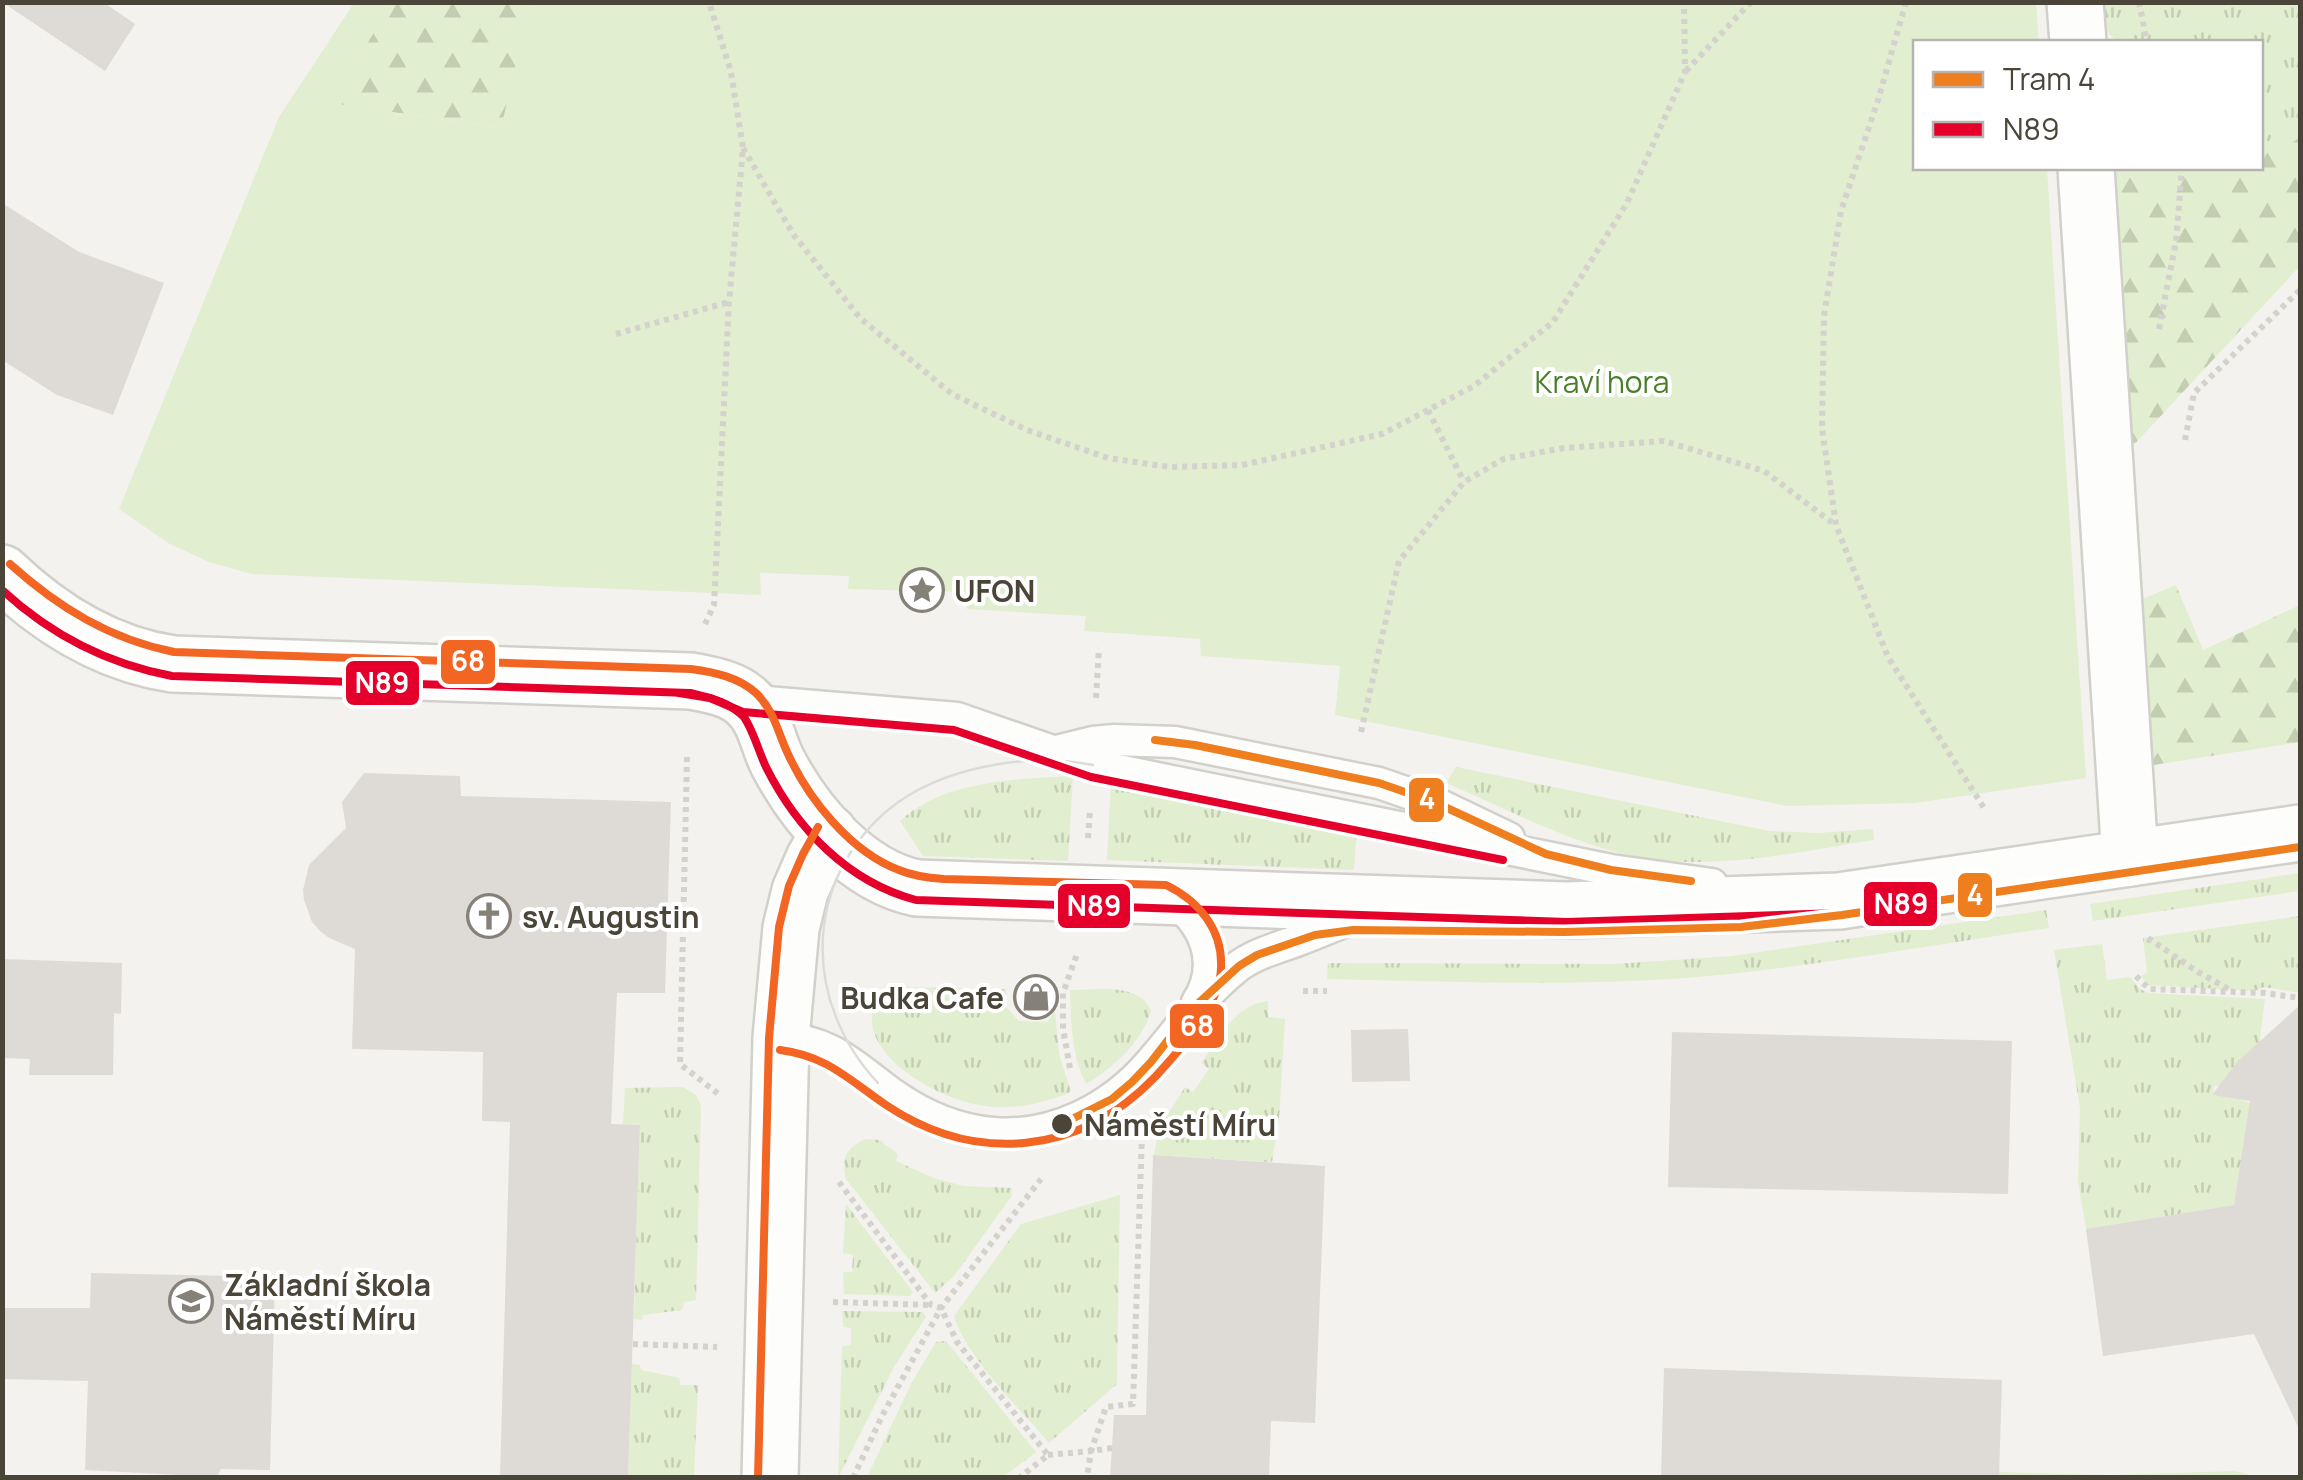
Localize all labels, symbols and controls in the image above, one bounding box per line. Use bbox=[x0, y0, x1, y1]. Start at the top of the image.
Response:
legend bbox=[1913, 40, 2263, 170]
text: Tram 4 bbox=[2003, 58, 2095, 99]
text: N89 bbox=[2003, 108, 2060, 149]
park label: Kraví hora bbox=[1535, 361, 1669, 402]
place icon: UFON bbox=[899, 567, 945, 613]
place label: UFON bbox=[954, 570, 1035, 611]
line badge: 68 bbox=[439, 638, 497, 686]
text: 68 bbox=[451, 641, 485, 679]
line badge: N89 bbox=[344, 659, 421, 707]
text: N89 bbox=[355, 663, 409, 701]
line badge: 4 bbox=[1407, 776, 1446, 824]
text: 4 bbox=[1418, 779, 1436, 817]
line badge: 4 bbox=[1956, 871, 1994, 919]
text: 4 bbox=[1966, 875, 1984, 913]
line badge: N89 bbox=[1862, 880, 1939, 928]
line badge: N89 bbox=[1056, 882, 1132, 930]
text: N89 bbox=[1874, 884, 1928, 922]
text: N89 bbox=[1067, 886, 1121, 924]
church icon: sv. Augustin bbox=[466, 893, 512, 939]
place label: sv. Augustin bbox=[522, 896, 699, 937]
shop icon: Budka Cafe bbox=[1013, 974, 1059, 1020]
place label: Budka Cafe bbox=[840, 977, 1004, 1018]
line badge: 68 bbox=[1168, 1002, 1226, 1050]
text: 68 bbox=[1180, 1006, 1214, 1044]
place label: Náměstí Míru bbox=[1084, 1104, 1276, 1145]
marker: Náměstí Míru bbox=[1049, 1111, 1075, 1137]
place label: Základní škola Náměstí Míru bbox=[224, 1264, 431, 1339]
school or university icon: Základní škola Náměstí Míru bbox=[168, 1278, 214, 1324]

